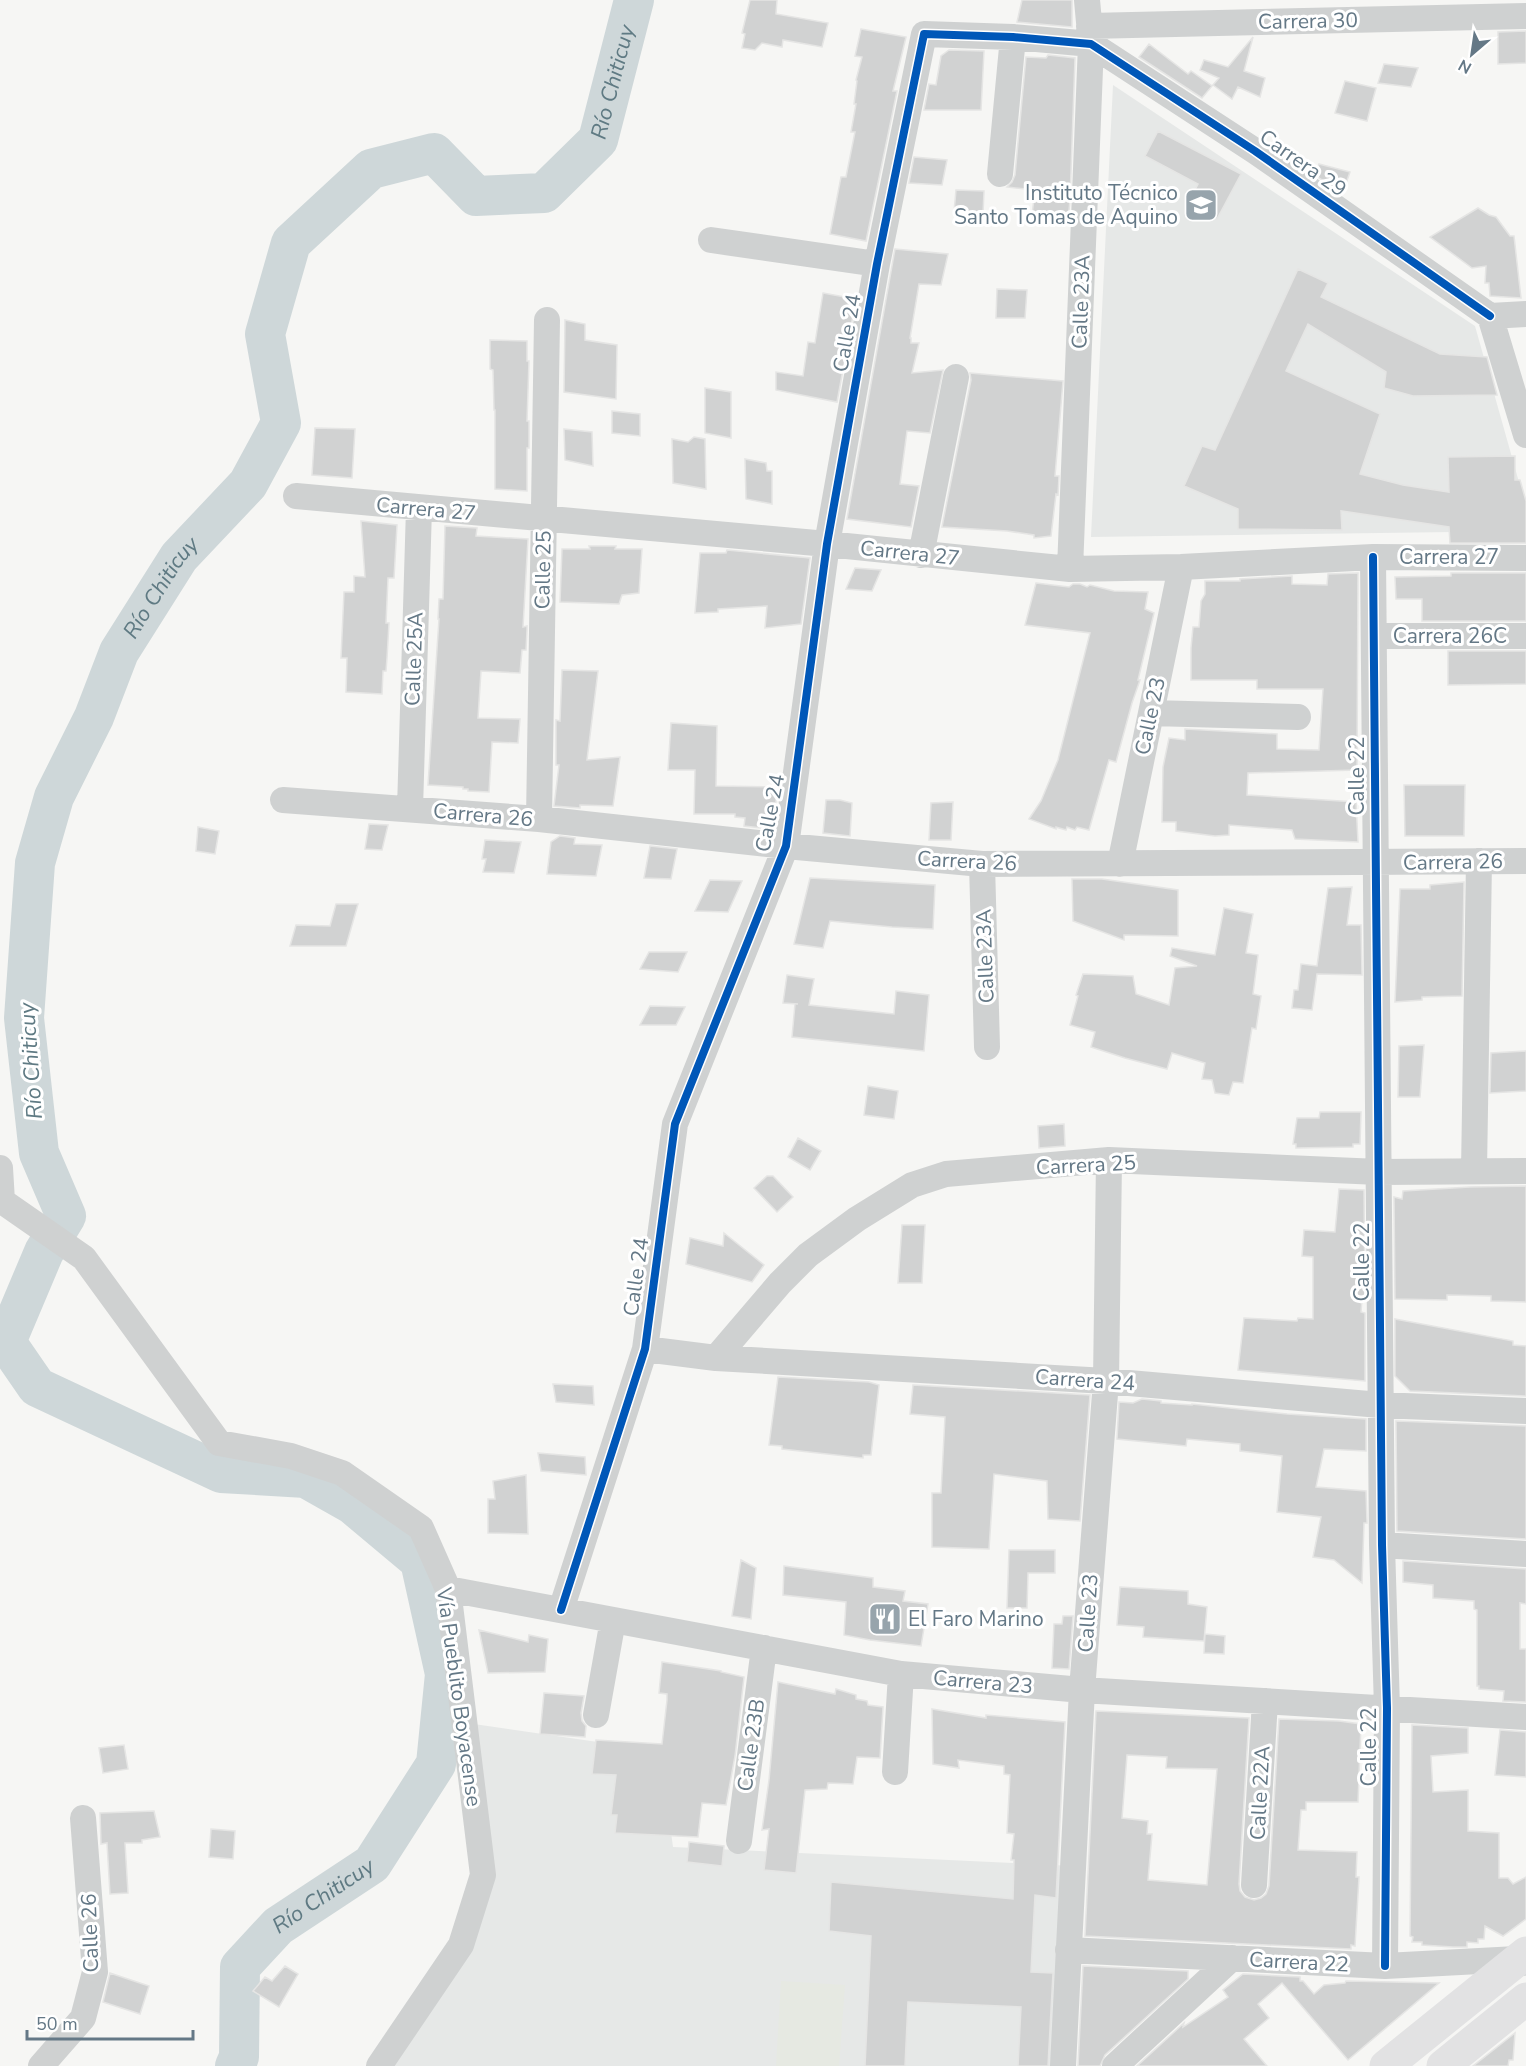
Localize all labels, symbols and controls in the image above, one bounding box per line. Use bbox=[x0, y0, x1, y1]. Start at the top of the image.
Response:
street label: Carrera 30 bbox=[1258, 6, 1358, 36]
water label: Río Chiticuy bbox=[584, 21, 642, 142]
north arrow bbox=[1442, 24, 1502, 84]
text: N bbox=[1455, 54, 1476, 79]
street label: Carrera 29 bbox=[1254, 123, 1352, 203]
place label: Instituto Técnico Santo Tomas de Aquino bbox=[954, 179, 1178, 231]
school or university icon: Instituto Técnico Santo Tomas de Aquino bbox=[1183, 187, 1219, 223]
street label: Calle 23A bbox=[1065, 254, 1097, 350]
street label: Calle 24 bbox=[826, 292, 868, 374]
street label: Carrera 27 bbox=[375, 491, 477, 527]
water label: Río Chiticuy bbox=[116, 530, 206, 644]
street label: Calle 25 bbox=[528, 530, 558, 610]
street label: Carrera 27 bbox=[859, 534, 961, 572]
street label: Carrera 27 bbox=[1399, 543, 1499, 571]
street label: Calle 25A bbox=[398, 611, 430, 707]
street label: Carrera 26C bbox=[1393, 622, 1507, 650]
street label: Calle 23 bbox=[1128, 674, 1172, 758]
street label: Calle 22 bbox=[1343, 736, 1371, 816]
street label: Calle 24 bbox=[749, 772, 791, 854]
street label: Carrera 26 bbox=[432, 797, 534, 833]
street label: Carrera 26 bbox=[916, 844, 1018, 878]
street label: Carrera 26 bbox=[1403, 847, 1503, 877]
street label: Calle 23A bbox=[969, 908, 1001, 1004]
water label: Río Chiticuy bbox=[12, 1001, 50, 1120]
street label: Carrera 25 bbox=[1035, 1148, 1137, 1182]
street label: Calle 22 bbox=[1348, 1222, 1376, 1302]
street label: Calle 24 bbox=[617, 1236, 655, 1318]
street label: Carrera 24 bbox=[1034, 1363, 1136, 1397]
street label: Calle 23 bbox=[1071, 1573, 1105, 1653]
street label: Vía Pueblito Boyacense bbox=[430, 1585, 488, 1808]
restaurant icon: El Faro Marino bbox=[867, 1601, 903, 1637]
place label: El Faro Marino bbox=[908, 1605, 1044, 1633]
street label: Carrera 23 bbox=[932, 1664, 1034, 1700]
street label: Calle 23B bbox=[731, 1697, 771, 1793]
street label: Calle 22 bbox=[1355, 1707, 1383, 1787]
street label: Calle 22A bbox=[1244, 1745, 1276, 1841]
water label: Río Chiticuy bbox=[266, 1851, 381, 1941]
street label: Calle 26 bbox=[75, 1893, 105, 1973]
street label: Carrera 22 bbox=[1248, 1945, 1350, 1979]
scale bar bbox=[27, 2003, 194, 2041]
text: 50 m bbox=[36, 2012, 78, 2036]

